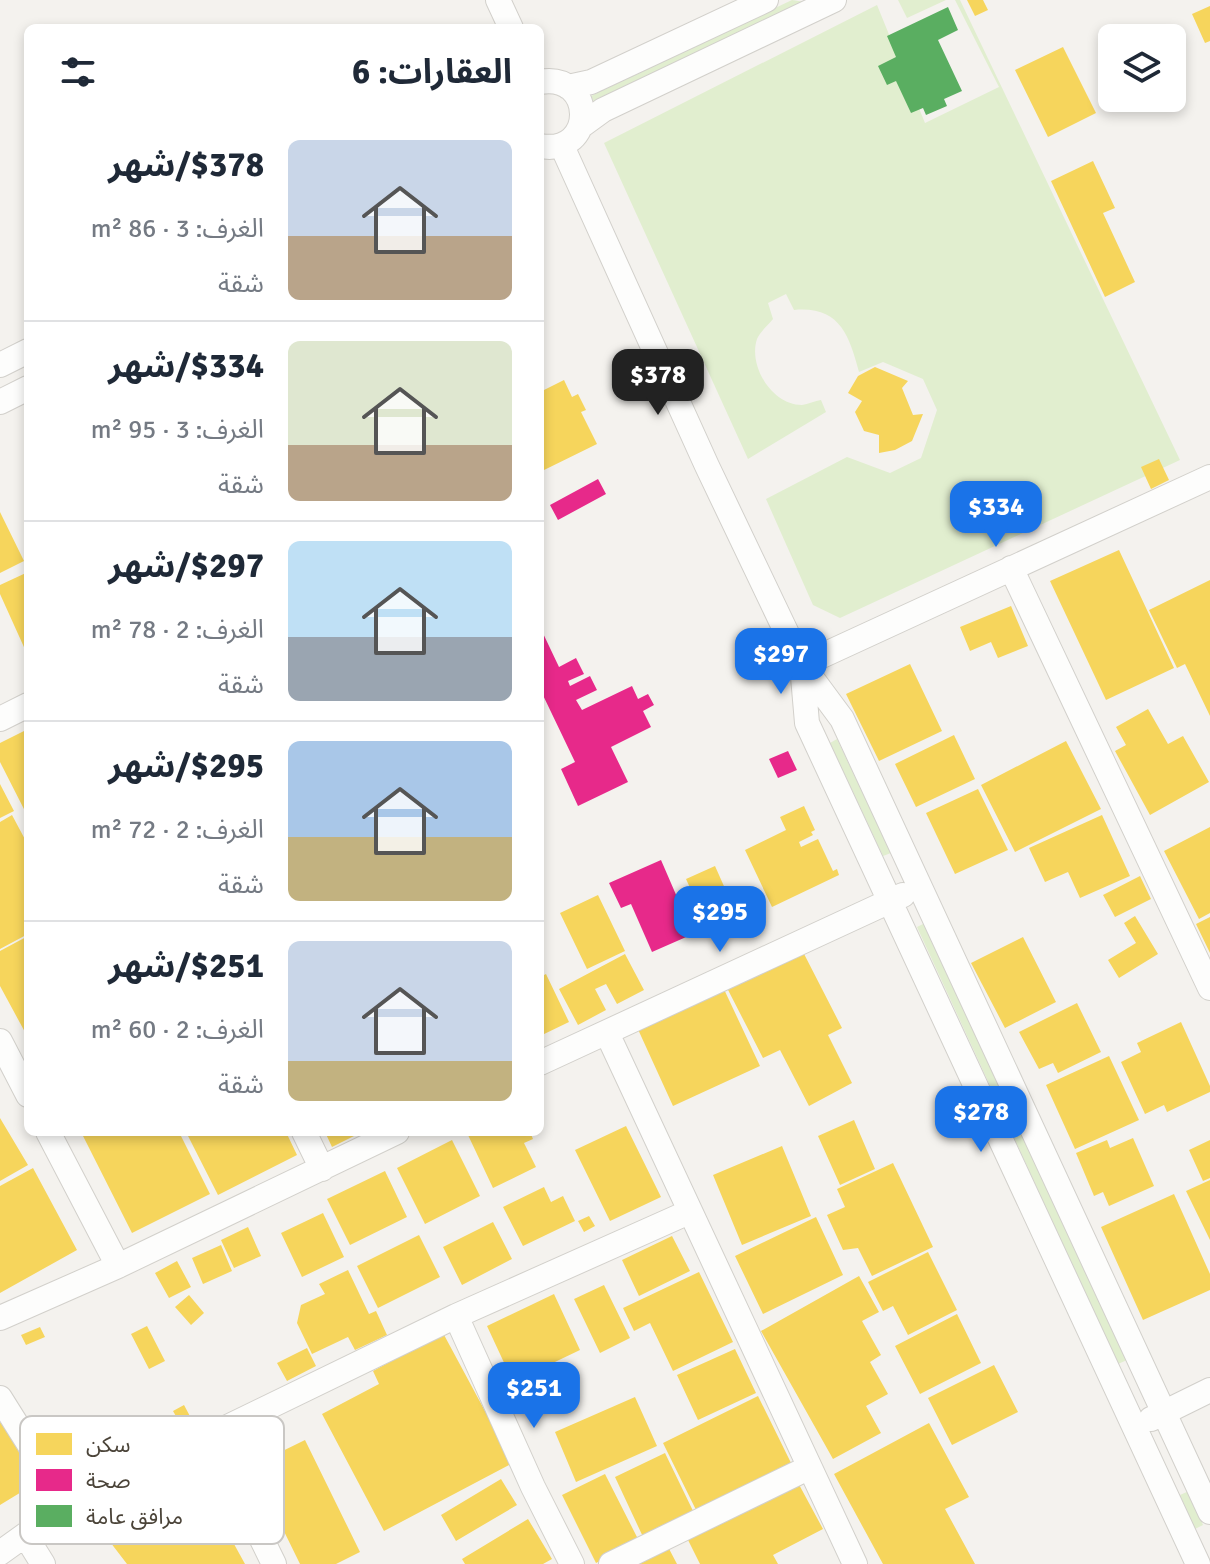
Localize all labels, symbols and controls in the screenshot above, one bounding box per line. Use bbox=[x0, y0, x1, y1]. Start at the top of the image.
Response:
map controls bbox=[1098, 24, 1186, 112]
button: layers bbox=[1098, 24, 1186, 112]
icon: filters bbox=[56, 50, 100, 94]
text: العقارات: 6 bbox=[352, 51, 512, 93]
text: $378/شهر bbox=[108, 144, 264, 186]
icon: home bbox=[352, 172, 448, 268]
text: الغرف: 3 · 86 m² bbox=[91, 213, 264, 245]
text: شقة bbox=[218, 268, 264, 300]
text: $334/شهر bbox=[108, 345, 264, 387]
pin: $378 bbox=[611, 349, 705, 417]
text: $378 bbox=[630, 359, 686, 391]
icon: home bbox=[352, 373, 448, 469]
text: الغرف: 3 · 95 m² bbox=[91, 414, 264, 446]
text: شقة bbox=[218, 469, 264, 501]
pin: $334 bbox=[949, 481, 1043, 549]
text: $334 bbox=[968, 491, 1024, 523]
text: $297/شهر bbox=[108, 545, 264, 587]
icon: home bbox=[352, 573, 448, 669]
text: الغرف: 2 · 78 m² bbox=[91, 614, 264, 646]
pin: $297 bbox=[734, 628, 828, 696]
text: $297 bbox=[753, 638, 809, 670]
text: شقة bbox=[218, 669, 264, 701]
text: $295/شهر bbox=[108, 745, 264, 787]
icon: home bbox=[352, 773, 448, 869]
text: الغرف: 2 · 72 m² bbox=[91, 814, 264, 846]
text: شقة bbox=[218, 869, 264, 901]
pin: $295 bbox=[673, 886, 767, 954]
text: $295 bbox=[692, 896, 748, 928]
text: $251/شهر bbox=[108, 945, 264, 987]
icon: home bbox=[352, 973, 448, 1069]
text: الغرف: 2 · 60 m² bbox=[91, 1014, 264, 1046]
text: شقة bbox=[218, 1069, 264, 1101]
pin: $278 bbox=[934, 1086, 1028, 1154]
text: $278 bbox=[953, 1096, 1009, 1128]
pin: $251 bbox=[487, 1362, 581, 1430]
text: $251 bbox=[506, 1372, 562, 1404]
legend bbox=[20, 1416, 284, 1544]
text: سكن bbox=[86, 1431, 130, 1458]
text: صحة bbox=[86, 1467, 131, 1494]
text: مرافق عامة bbox=[86, 1503, 183, 1530]

